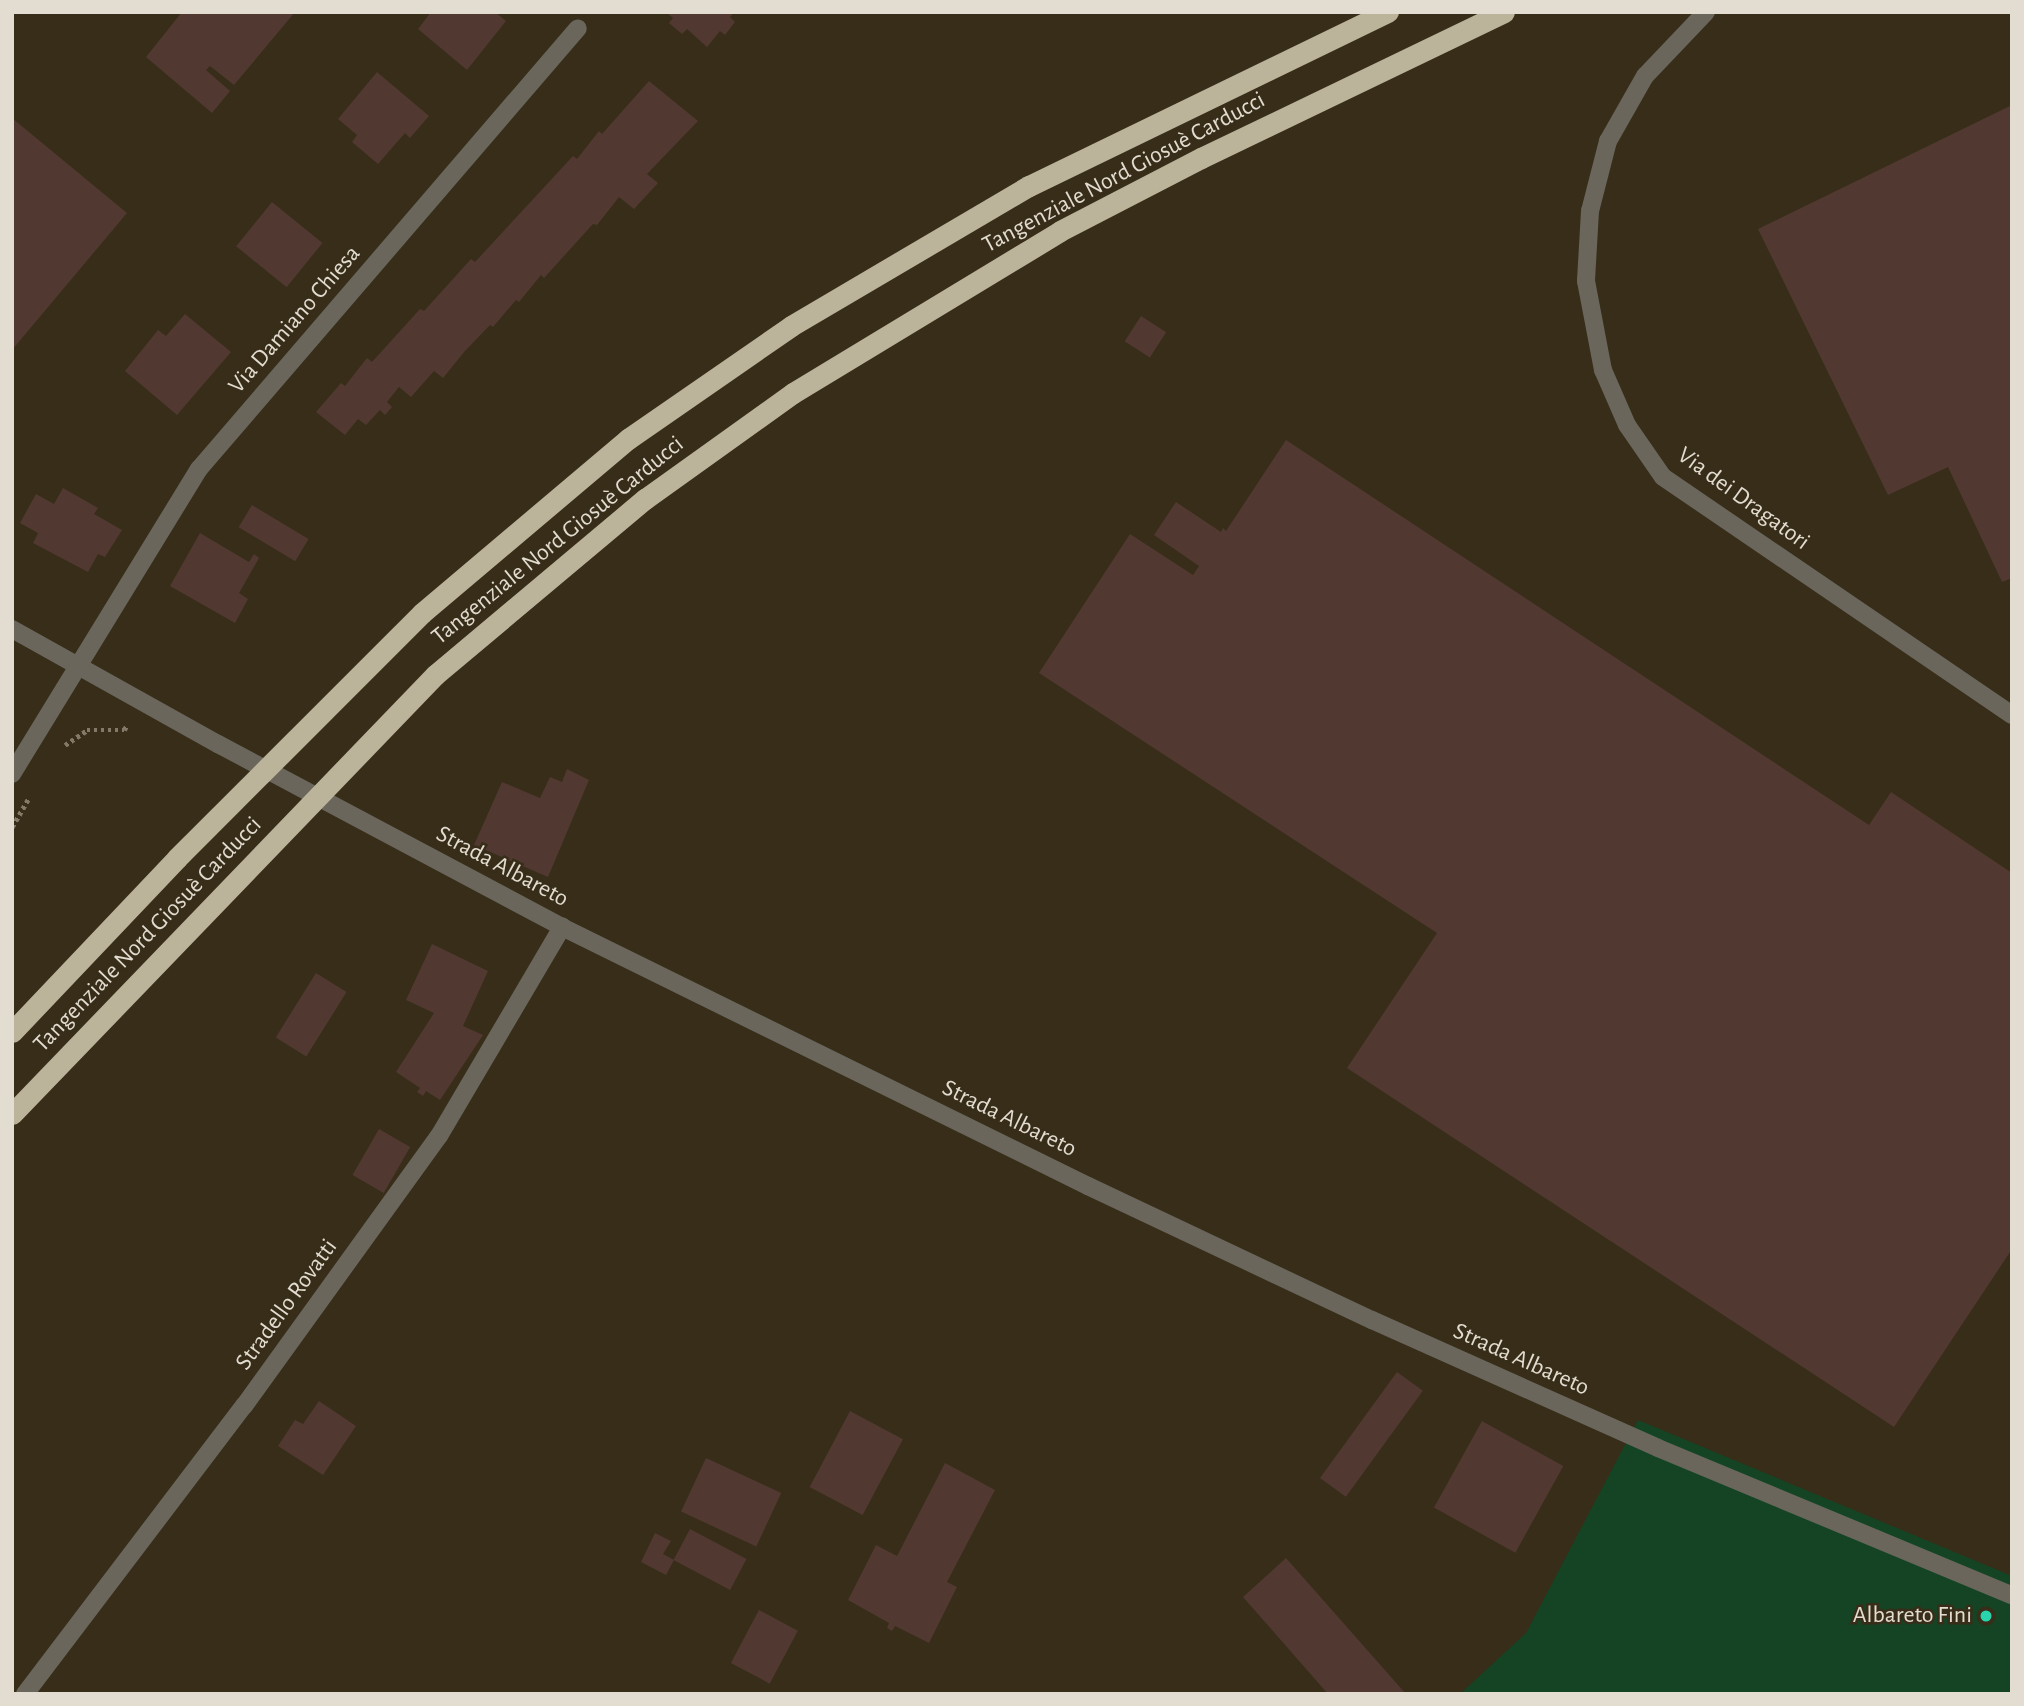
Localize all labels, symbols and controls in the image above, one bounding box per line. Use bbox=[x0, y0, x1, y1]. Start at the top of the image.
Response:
street label: Tangenziale Nord Giosuè Carducci bbox=[978, 86, 1270, 260]
street label: Via Damiano Chiesa bbox=[223, 240, 367, 400]
street label: Tangenziale Nord Giosuè Carducci bbox=[426, 430, 690, 652]
street label: Via dei Dragatori bbox=[1671, 441, 1815, 557]
street label: Tangenziale Nord Giosuè Carducci bbox=[28, 811, 268, 1059]
street label: Strada Albareto bbox=[431, 820, 573, 914]
street label: Strada Albareto bbox=[937, 1074, 1081, 1164]
street label: Stradello Rovatti bbox=[230, 1234, 344, 1376]
street label: Strada Albareto bbox=[1448, 1317, 1594, 1403]
place label: Albareto Fini bbox=[1853, 1602, 1972, 1630]
marker: Albareto Fini bbox=[1978, 1608, 1994, 1624]

